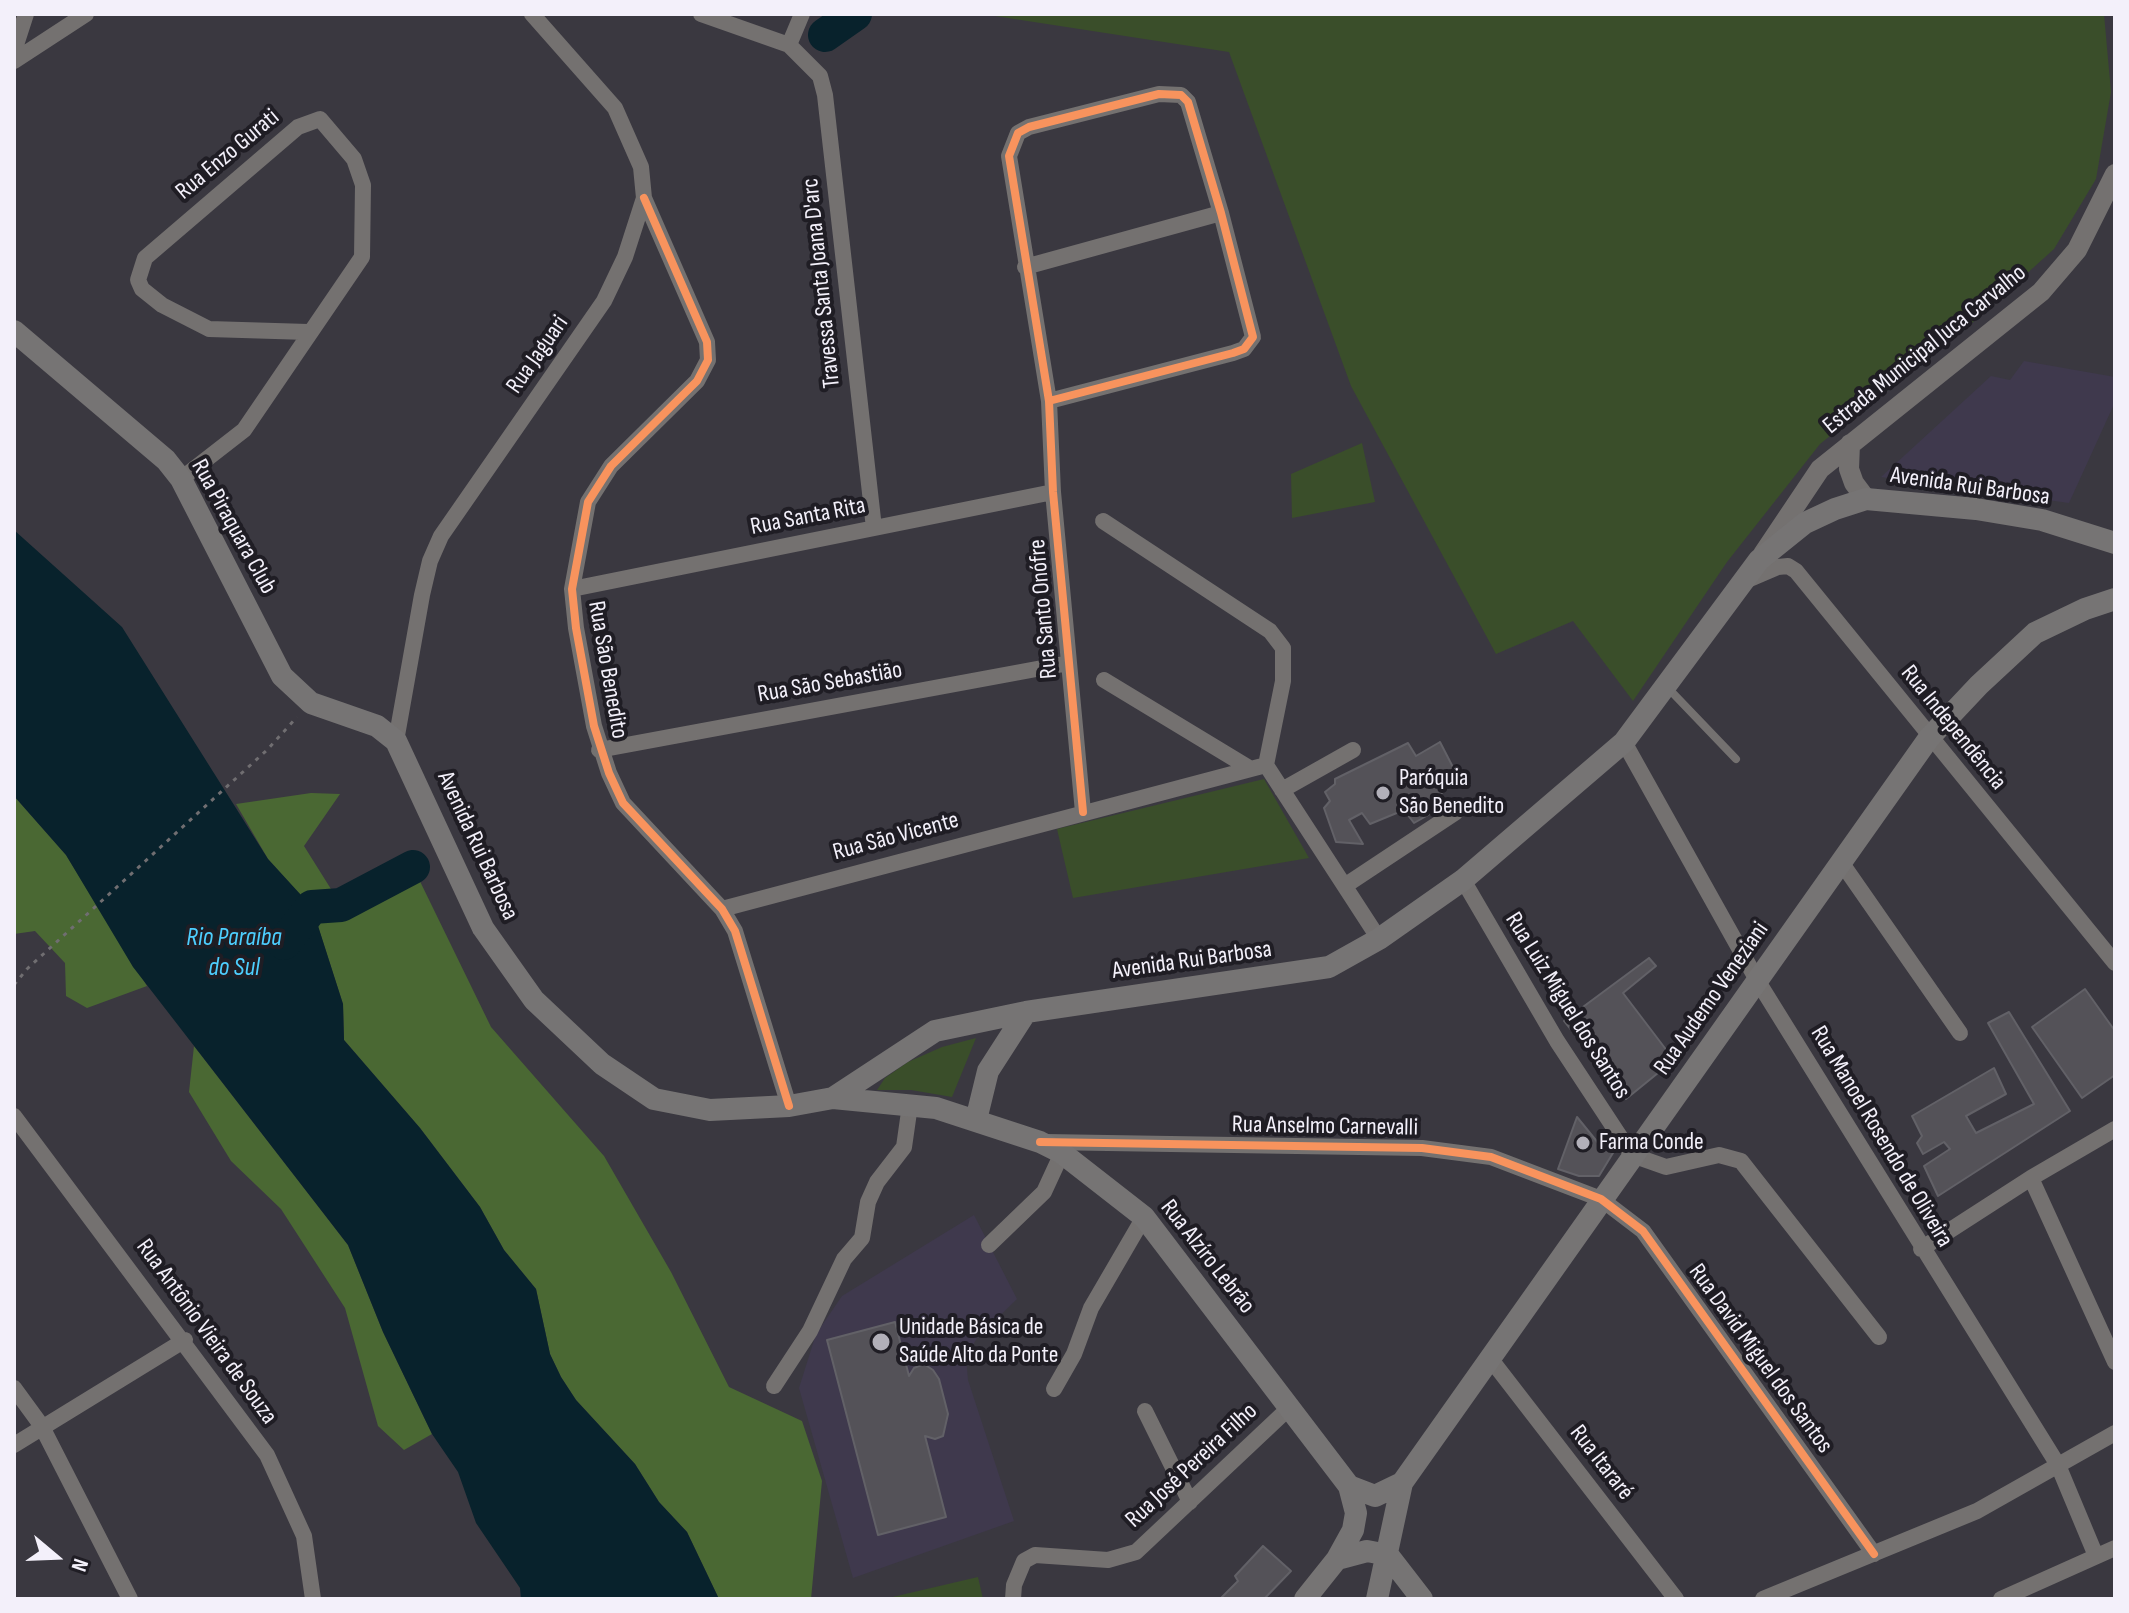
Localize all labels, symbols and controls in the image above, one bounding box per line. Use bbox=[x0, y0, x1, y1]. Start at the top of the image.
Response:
street label: Rua Enzo Gurati bbox=[170, 103, 286, 207]
street label: Travessa Santa Joana D'arc bbox=[797, 177, 847, 389]
street label: Estrada Municipal Juca Carvalho bbox=[1818, 259, 2032, 441]
street label: Rua Jaguari bbox=[501, 310, 575, 400]
street label: Rua Piraquara Club bbox=[184, 455, 282, 599]
street label: Avenida Rui Barbosa bbox=[1889, 462, 2051, 512]
street label: Rua Santa Rita bbox=[748, 492, 868, 542]
street label: Rua Santo Onófre bbox=[1024, 538, 1064, 680]
street label: Rua São Benedito bbox=[581, 599, 633, 741]
street label: Rua São Sebastião bbox=[756, 656, 904, 710]
street label: Rua Independência bbox=[1894, 660, 2012, 796]
place label: Paróquia São Benedito bbox=[1399, 765, 1504, 821]
street label: Avenida Rui Barbosa bbox=[430, 767, 524, 925]
marker: Paróquia São Benedito bbox=[1374, 784, 1392, 802]
street label: Rua São Vicente bbox=[830, 806, 962, 868]
street label: Rua Luiz Miguel dos Santos bbox=[1498, 908, 1636, 1104]
street label: Rua Audemo Veneziani bbox=[1649, 917, 1775, 1081]
water label: Rio Paraíba do Sul bbox=[186, 922, 282, 984]
street label: Avenida Rui Barbosa bbox=[1111, 936, 1273, 986]
street label: Rua Manoel Rosendo de Oliveira bbox=[1804, 1021, 1958, 1253]
street label: Rua Anselmo Carnevalli bbox=[1232, 1111, 1418, 1143]
place label: Farma Conde bbox=[1599, 1129, 1704, 1157]
marker: Farma Conde bbox=[1574, 1134, 1592, 1152]
street label: Rua Alzíro Lebrão bbox=[1154, 1194, 1260, 1320]
street label: Rua Antônio Vieira de Souza bbox=[129, 1234, 283, 1430]
street label: Rua David Miguel dos Santos bbox=[1682, 1259, 1838, 1459]
place label: Unidade Básica de Saúde Alto da Ponte bbox=[899, 1314, 1058, 1370]
marker: Unidade Básica de Saúde Alto da Ponte bbox=[870, 1331, 892, 1353]
street label: Rua José Pereira Filho bbox=[1120, 1398, 1264, 1534]
street label: Rua Itararé bbox=[1563, 1420, 1639, 1506]
north arrow bbox=[16, 1517, 96, 1597]
text: N bbox=[64, 1555, 94, 1575]

